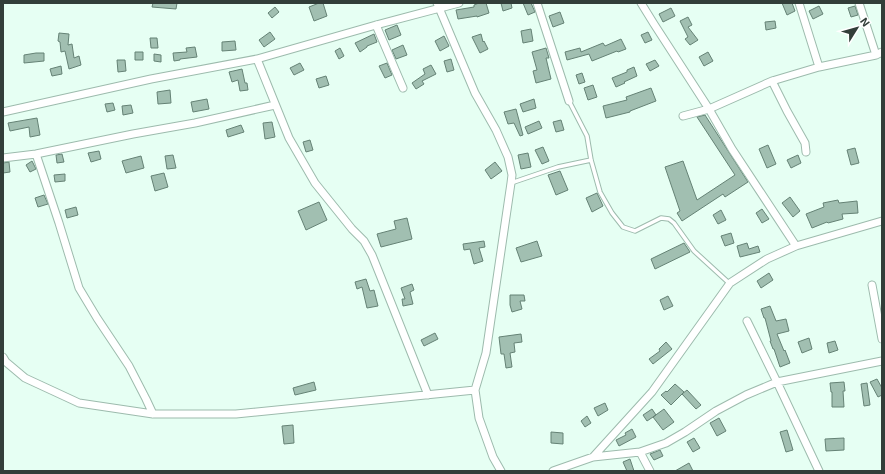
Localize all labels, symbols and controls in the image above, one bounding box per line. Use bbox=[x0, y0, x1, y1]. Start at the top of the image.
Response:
north arrow bbox=[837, 8, 877, 48]
text: N bbox=[858, 15, 873, 29]

